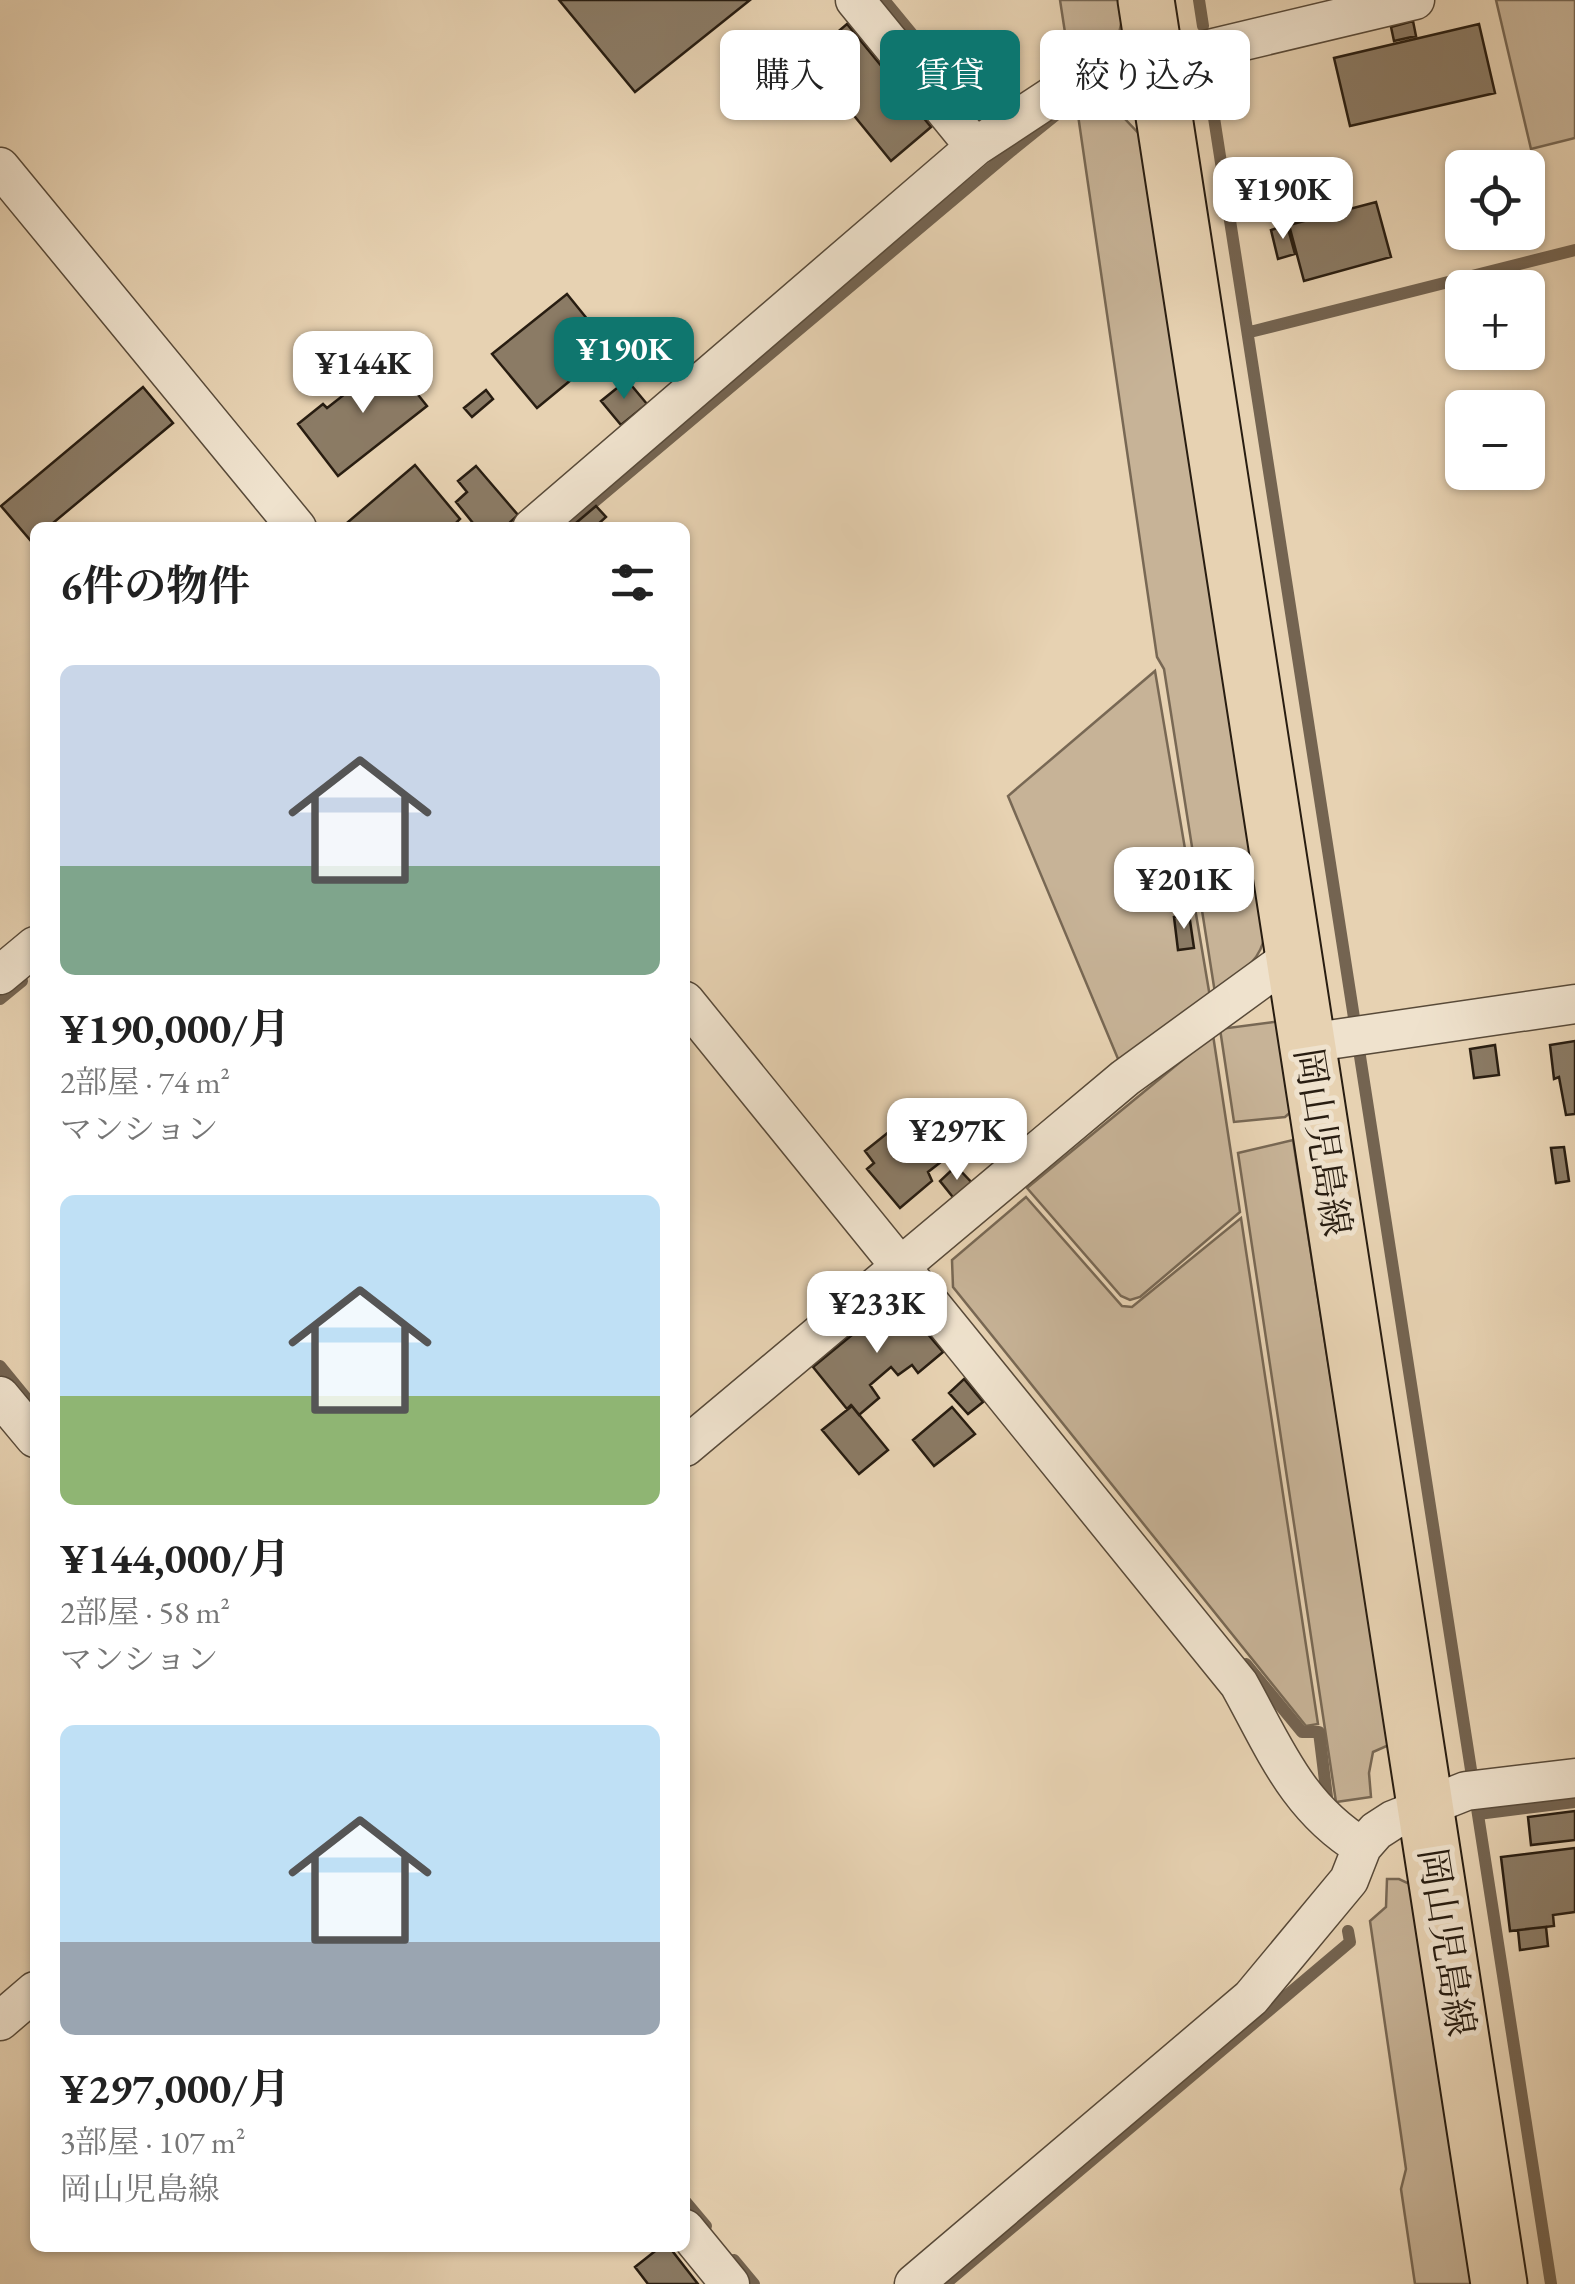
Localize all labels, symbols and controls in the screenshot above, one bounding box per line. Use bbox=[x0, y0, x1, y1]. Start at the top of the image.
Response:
chip: 購入 bbox=[720, 30, 860, 120]
chip: 賃貸 bbox=[880, 30, 1020, 120]
chip: 絞り込み bbox=[1040, 30, 1250, 120]
map controls bbox=[1445, 150, 1545, 490]
button: locate bbox=[1445, 150, 1545, 250]
pin: ¥190K bbox=[1213, 157, 1353, 242]
text: ¥190K bbox=[1235, 168, 1331, 210]
button: + bbox=[1445, 270, 1545, 370]
pin: ¥190K bbox=[554, 317, 694, 402]
text: ¥190K bbox=[576, 328, 672, 370]
pin: ¥144K bbox=[293, 331, 433, 416]
text: ¥144K bbox=[315, 342, 411, 384]
button: − bbox=[1445, 390, 1545, 490]
icon: filters bbox=[605, 555, 660, 610]
text: 6件の物件 bbox=[60, 558, 250, 613]
icon: home bbox=[270, 730, 450, 910]
pin: ¥201K bbox=[1114, 847, 1254, 932]
text: ¥201K bbox=[1136, 858, 1232, 900]
text: ¥190,000/月 bbox=[60, 1001, 290, 1056]
street label: 岡山児島線 bbox=[1284, 1044, 1363, 1240]
text: 2部屋 · 74 m² bbox=[60, 1061, 230, 1103]
pin: ¥297K bbox=[887, 1098, 1027, 1183]
text: マンション bbox=[60, 1108, 219, 1150]
text: ¥297K bbox=[909, 1109, 1005, 1151]
icon: home bbox=[270, 1260, 450, 1440]
pin: ¥233K bbox=[807, 1271, 947, 1356]
text: ¥233K bbox=[829, 1282, 925, 1324]
text: ¥144,000/月 bbox=[60, 1531, 290, 1586]
text: 2部屋 · 58 m² bbox=[60, 1591, 230, 1633]
text: マンション bbox=[60, 1638, 219, 1680]
icon: home bbox=[270, 1790, 450, 1970]
street label: 岡山児島線 bbox=[1408, 1844, 1487, 2040]
text: ¥297,000/月 bbox=[60, 2061, 290, 2116]
text: 3部屋 · 107 m² bbox=[60, 2121, 246, 2163]
text: 岡山児島線 bbox=[60, 2168, 220, 2210]

